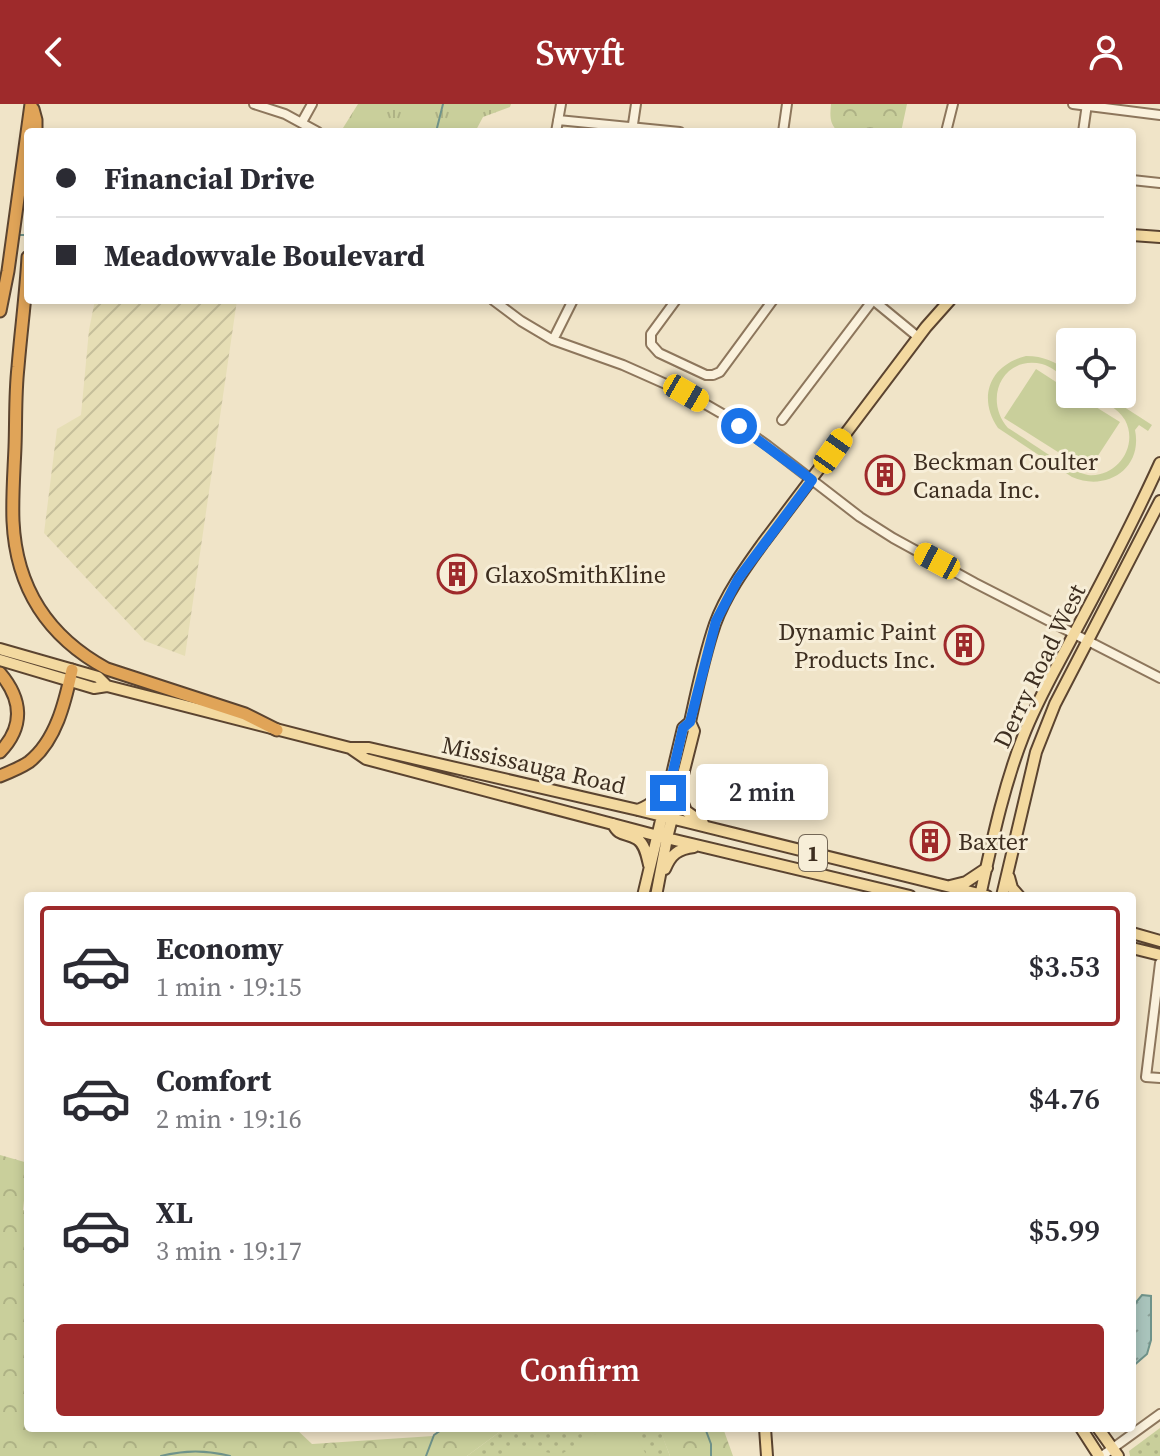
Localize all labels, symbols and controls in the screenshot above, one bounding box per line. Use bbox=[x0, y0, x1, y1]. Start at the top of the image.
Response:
text: Swyft bbox=[536, 28, 624, 77]
icon: back bbox=[32, 30, 76, 74]
icon: person bbox=[1084, 30, 1128, 74]
text: Financial Drive bbox=[104, 158, 315, 199]
text: Meadowvale Boulevard bbox=[104, 235, 425, 276]
map controls bbox=[1056, 328, 1136, 408]
button: locate bbox=[1056, 328, 1136, 408]
car bbox=[659, 371, 713, 415]
route start bbox=[721, 408, 757, 444]
car bbox=[809, 424, 857, 478]
place label: Beckman Coulter Canada Inc. bbox=[913, 445, 1098, 506]
building icon: Beckman Coulter Canada Inc. bbox=[864, 454, 906, 496]
car bbox=[910, 539, 964, 583]
building icon: GlaxoSmithKline bbox=[436, 553, 478, 595]
place label: GlaxoSmithKline bbox=[485, 558, 666, 591]
street label: Derry Road West bbox=[985, 578, 1093, 754]
place label: Dynamic Paint Products Inc. bbox=[778, 615, 936, 676]
building icon: Dynamic Paint Products Inc. bbox=[943, 624, 985, 666]
street label: Mississauga Road bbox=[439, 728, 630, 802]
callout: 2 min bbox=[696, 765, 828, 821]
text: 2 min bbox=[729, 774, 795, 810]
route end bbox=[650, 775, 686, 811]
building icon: Baxter bbox=[909, 820, 951, 862]
place label: Baxter bbox=[958, 825, 1028, 858]
road number: 1 bbox=[799, 835, 827, 871]
text: Economy bbox=[156, 928, 284, 969]
icon: car bbox=[60, 930, 132, 1002]
text: $3.53 bbox=[1029, 946, 1100, 987]
text: 1 min · 19:15 bbox=[156, 969, 302, 1005]
text: Comfort bbox=[156, 1060, 271, 1101]
icon: car bbox=[60, 1062, 132, 1134]
text: $4.76 bbox=[1029, 1078, 1100, 1119]
text: 2 min · 19:16 bbox=[156, 1101, 302, 1137]
text: XL bbox=[156, 1192, 193, 1233]
icon: car bbox=[60, 1194, 132, 1266]
text: $5.99 bbox=[1029, 1210, 1100, 1251]
text: 3 min · 19:17 bbox=[156, 1233, 302, 1269]
button: Confirm bbox=[56, 1324, 1104, 1416]

